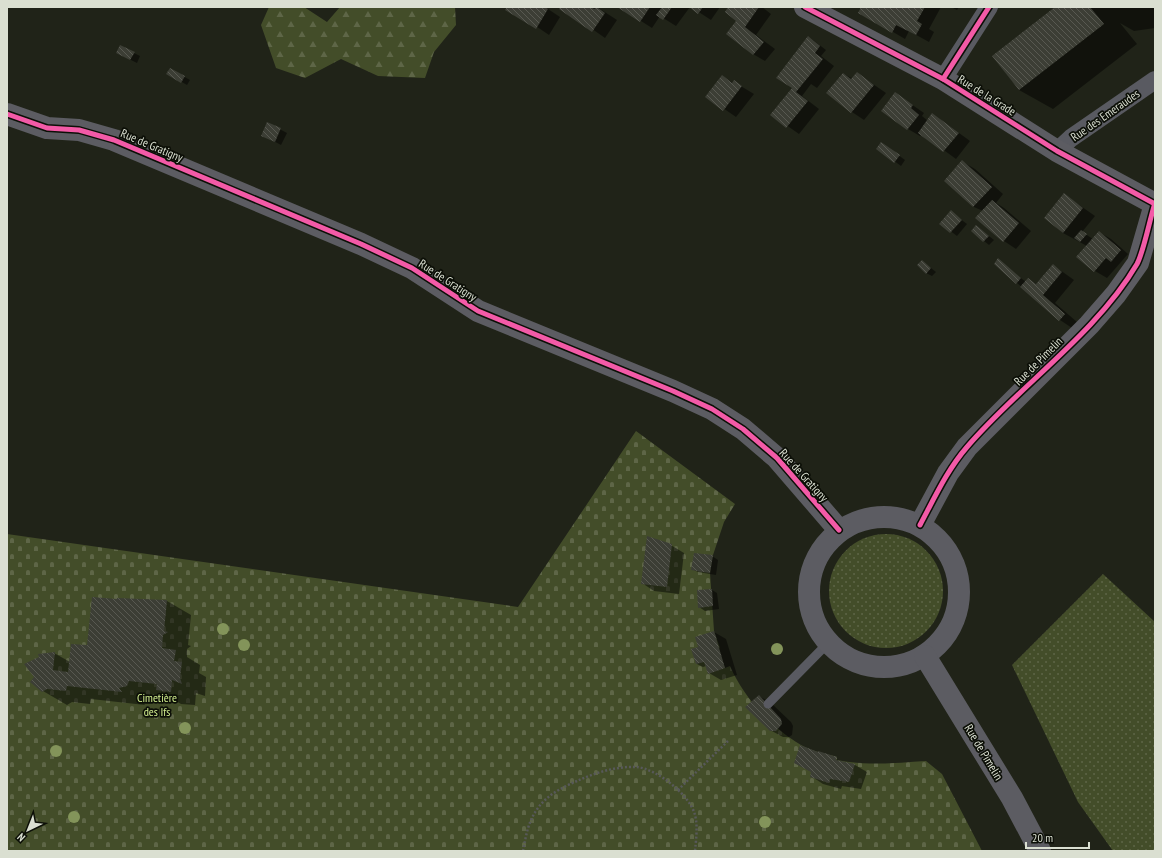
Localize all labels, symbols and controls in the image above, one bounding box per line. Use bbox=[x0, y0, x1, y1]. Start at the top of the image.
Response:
street label: Rue de la Grade bbox=[955, 71, 1019, 119]
street label: Rue des Emeraudes bbox=[1068, 86, 1142, 144]
street label: Rue de Gratigny bbox=[119, 125, 186, 165]
street label: Rue de Gratigny bbox=[416, 256, 480, 305]
street label: Rue de Pimelin bbox=[1011, 334, 1065, 388]
street label: Rue de Gratigny bbox=[776, 445, 832, 505]
park label: Cimetière des Ifs bbox=[137, 690, 177, 719]
street label: Rue de Pimelin bbox=[961, 721, 1007, 783]
north arrow bbox=[8, 810, 48, 850]
scale bar bbox=[1026, 824, 1089, 850]
text: N bbox=[14, 830, 28, 844]
text: 20 m bbox=[1032, 830, 1053, 845]

